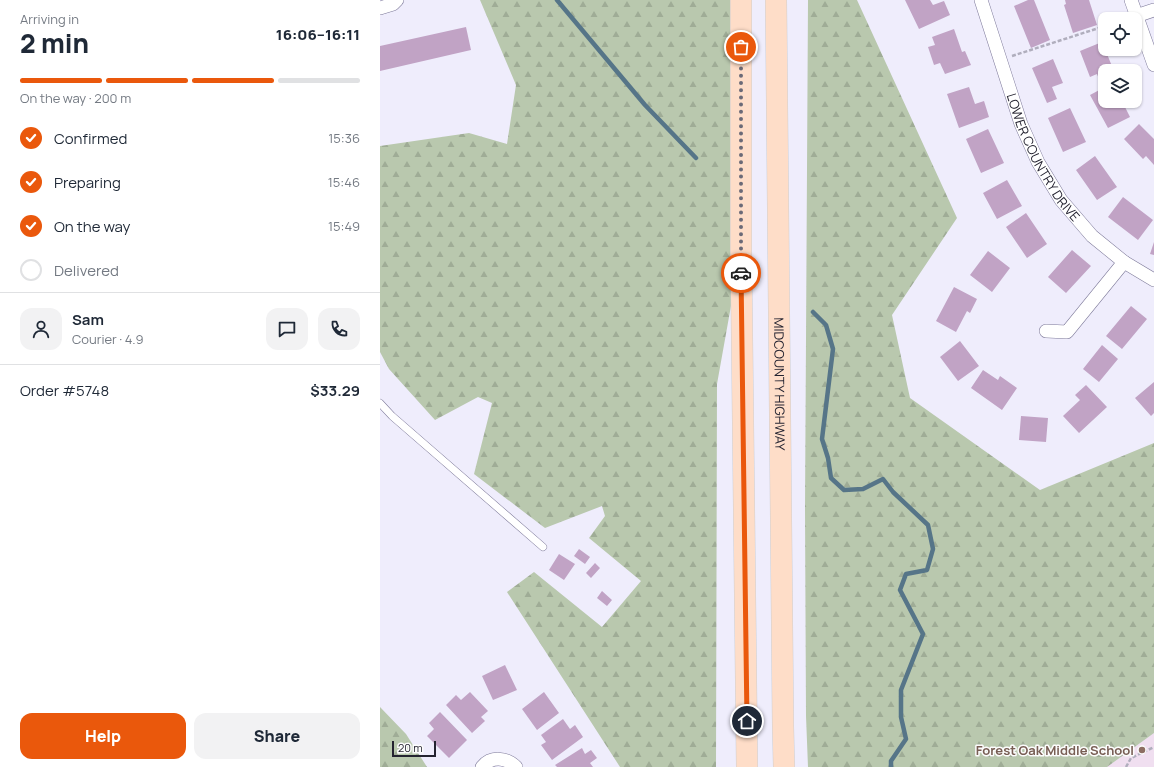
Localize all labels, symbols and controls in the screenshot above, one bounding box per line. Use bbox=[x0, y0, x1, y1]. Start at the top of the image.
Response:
text: Arriving in bbox=[20, 10, 79, 28]
map controls bbox=[1098, 12, 1142, 108]
button: locate bbox=[1098, 12, 1142, 56]
text: 16:06–16:11 bbox=[276, 24, 360, 45]
text: 2 min bbox=[20, 25, 89, 61]
pin bbox=[724, 30, 758, 64]
icon: bag bbox=[730, 36, 752, 58]
button: layers bbox=[1098, 64, 1142, 108]
text: On the way · 200 m bbox=[20, 89, 131, 107]
street label: LOWER COUNTRY DRIVE bbox=[1003, 91, 1084, 225]
icon: check bbox=[20, 127, 42, 149]
text: Confirmed bbox=[54, 128, 127, 149]
text: 15:36 bbox=[328, 129, 360, 147]
icon: check bbox=[20, 171, 42, 193]
text: Preparing bbox=[54, 172, 121, 193]
text: 15:46 bbox=[328, 173, 360, 191]
icon: check bbox=[20, 215, 42, 237]
text: On the way bbox=[54, 216, 130, 237]
text: 15:49 bbox=[328, 217, 360, 235]
courier bbox=[721, 253, 761, 293]
text: Delivered bbox=[54, 260, 119, 281]
icon: car bbox=[730, 262, 752, 284]
button: person bbox=[20, 308, 62, 350]
button: chat bbox=[266, 308, 308, 350]
button: phone bbox=[318, 308, 360, 350]
text: Sam bbox=[72, 309, 104, 330]
street label: MIDCOUNTY HIGHWAY bbox=[770, 317, 789, 451]
text: Courier · 4.9 bbox=[72, 330, 144, 348]
text: Order #5748 bbox=[20, 380, 109, 401]
text: $33.29 bbox=[310, 380, 360, 401]
pin bbox=[730, 704, 764, 738]
icon: home bbox=[736, 710, 758, 732]
button: Help bbox=[20, 713, 186, 759]
button: Share bbox=[194, 713, 360, 759]
scale bar bbox=[392, 739, 436, 758]
text: 20 m bbox=[398, 740, 423, 755]
place label: Forest Oak Middle School bbox=[976, 741, 1134, 759]
marker: Forest Oak Middle School bbox=[1137, 745, 1147, 755]

